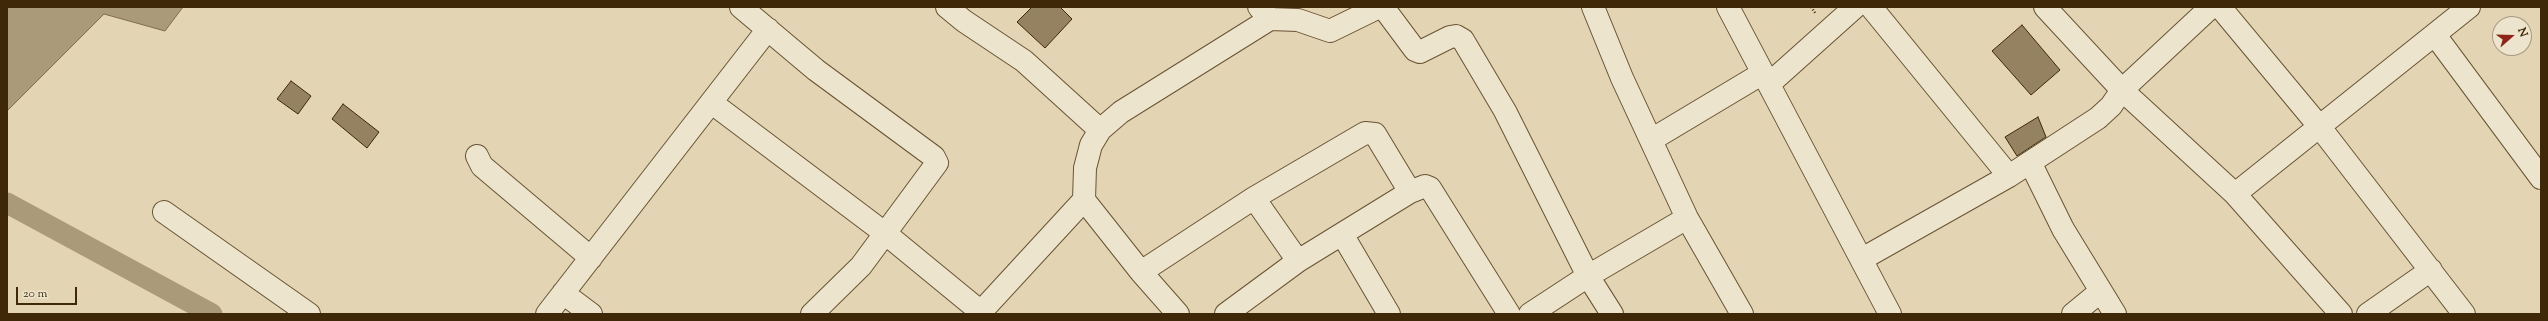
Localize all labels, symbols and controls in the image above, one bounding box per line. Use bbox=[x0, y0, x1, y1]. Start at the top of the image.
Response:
north arrow bbox=[2492, 16, 2532, 56]
text: N bbox=[2513, 25, 2531, 39]
scale bar bbox=[18, 279, 79, 305]
text: 20 m bbox=[23, 285, 47, 303]

